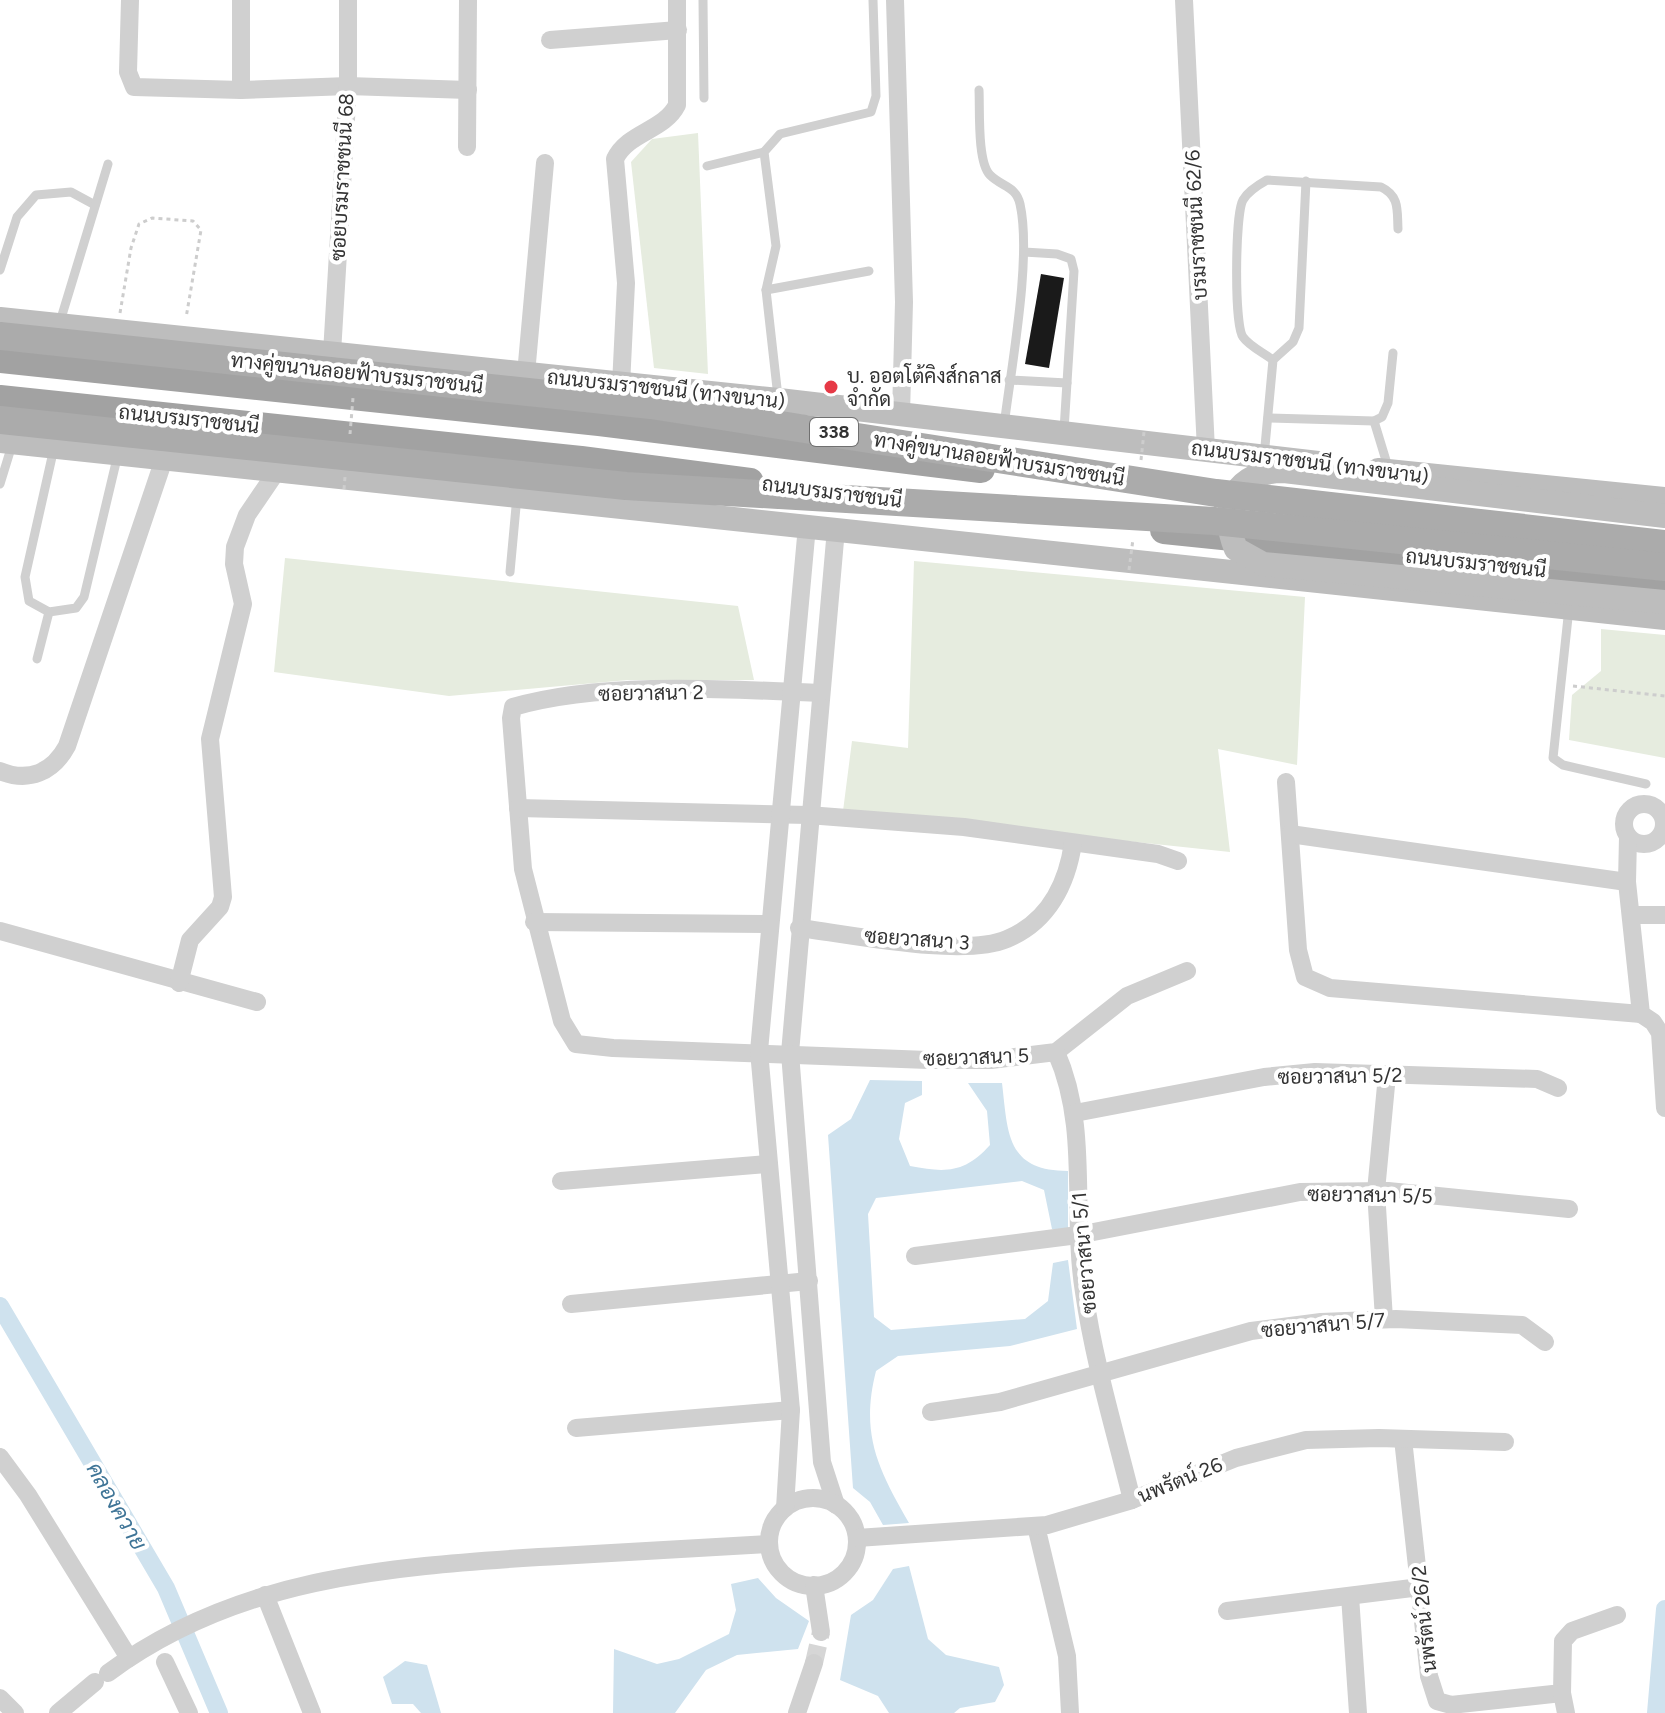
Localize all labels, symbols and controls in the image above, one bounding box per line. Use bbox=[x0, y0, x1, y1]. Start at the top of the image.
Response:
street label: ซอยบรมราชชนนี 68 bbox=[325, 92, 358, 262]
street label: บรมราชชนนี 62/6 bbox=[1179, 149, 1212, 301]
street label: ทางคู่ขนานลอยฟ้าบรมราชชนนี bbox=[229, 347, 485, 401]
place label: บ. ออตโต้คิงส์กลาส จำกัด bbox=[847, 362, 1002, 411]
street label: ถนนบรมราชชนนี (ทางขนาน) bbox=[546, 364, 786, 413]
marker: บ. ออตโต้คิงส์กลาส จำกัด bbox=[822, 378, 840, 396]
street label: ถนนบรมราชชนนี bbox=[118, 399, 261, 438]
road number: 338 bbox=[810, 418, 858, 446]
street label: ทางคู่ขนานลอยฟ้าบรมราชชนนี bbox=[871, 426, 1126, 494]
street label: ถนนบรมราชชนนี (ทางขนาน) bbox=[1190, 435, 1430, 488]
street label: ถนนบรมราชชนนี bbox=[761, 471, 904, 513]
street label: ถนนบรมราชชนนี bbox=[1405, 543, 1548, 582]
street label: ซอยวาสนา 2 bbox=[598, 680, 704, 706]
street label: ซอยวาสนา 3 bbox=[864, 923, 970, 955]
street label: ซอยวาสนา 5 bbox=[923, 1043, 1029, 1071]
street label: ซอยวาสนา 5/2 bbox=[1277, 1063, 1403, 1089]
street label: ซอยวาสนา 5/5 bbox=[1307, 1182, 1433, 1208]
street label: ซอยวาสนา 5/1 bbox=[1067, 1191, 1101, 1315]
street label: ซอยวาสนา 5/7 bbox=[1260, 1308, 1386, 1342]
street label: นพรัตน์ 26 bbox=[1133, 1450, 1226, 1508]
water label: คลองควาย bbox=[81, 1458, 153, 1555]
street label: นพรัตน์ 26/2 bbox=[1404, 1564, 1442, 1674]

